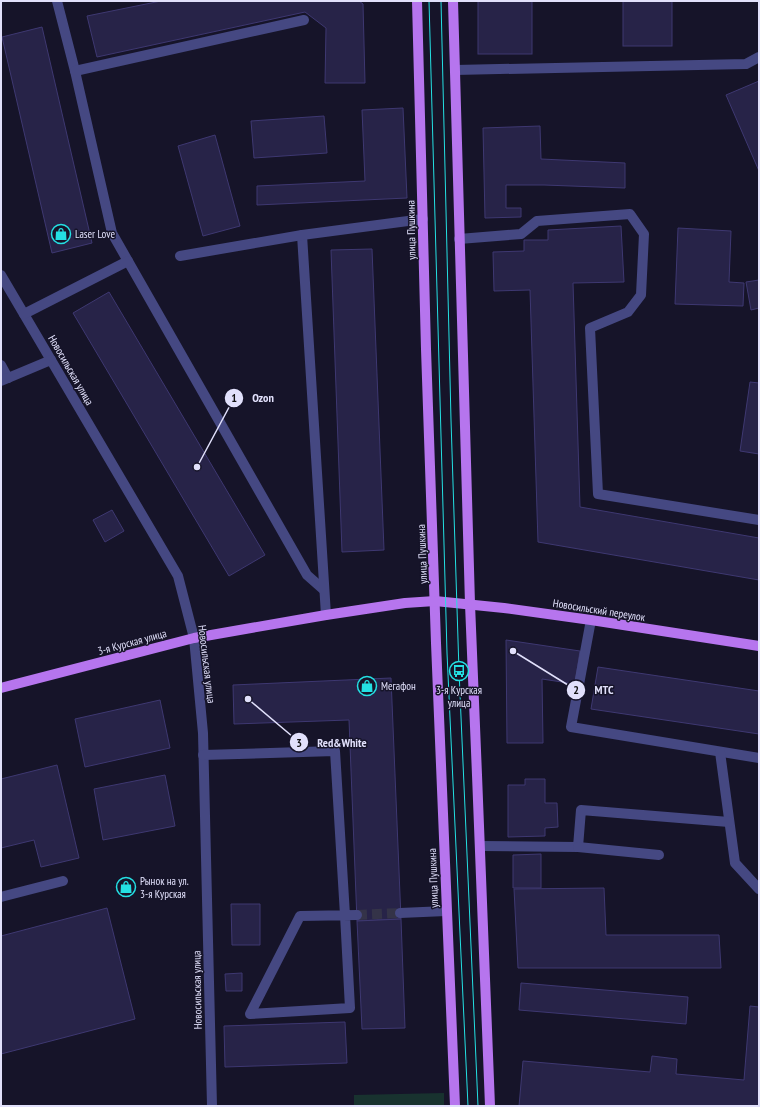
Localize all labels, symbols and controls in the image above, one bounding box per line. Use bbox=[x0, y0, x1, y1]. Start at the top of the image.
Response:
street label: улица Пушкина bbox=[403, 200, 419, 260]
shop icon: Laser Love bbox=[50, 223, 72, 245]
place label: Laser Love bbox=[75, 227, 115, 241]
street label: Новосильская улица bbox=[45, 332, 97, 408]
callout: Ozon bbox=[224, 386, 282, 410]
text: 1 bbox=[231, 390, 237, 405]
text: Ozon bbox=[252, 390, 274, 405]
street label: улица Пушкина bbox=[414, 524, 430, 584]
street label: Новосильский переулок bbox=[552, 596, 647, 624]
street label: Новосильская улица bbox=[195, 624, 219, 704]
street label: 3-я Курская улица bbox=[96, 626, 168, 658]
bus stop icon: 3-я Курская улица bbox=[448, 660, 470, 682]
shop icon: Мегафон bbox=[356, 675, 378, 697]
callout: МТС bbox=[566, 678, 621, 702]
place label: Мегафон bbox=[381, 679, 416, 693]
text: 2 bbox=[573, 682, 579, 697]
text: МТС bbox=[595, 682, 614, 697]
place label: 3-я Курская улица bbox=[436, 683, 482, 710]
callout: Red&White bbox=[289, 730, 375, 754]
text: 3 bbox=[296, 735, 302, 750]
text: Red&White bbox=[317, 735, 367, 750]
street label: улица Пушкина bbox=[425, 848, 441, 908]
place label: Рынок на ул. 3-я Курская bbox=[140, 874, 189, 901]
shop icon: Рынок на ул. 3-я Курская bbox=[115, 876, 137, 898]
street label: Новосильская улица bbox=[189, 950, 205, 1030]

